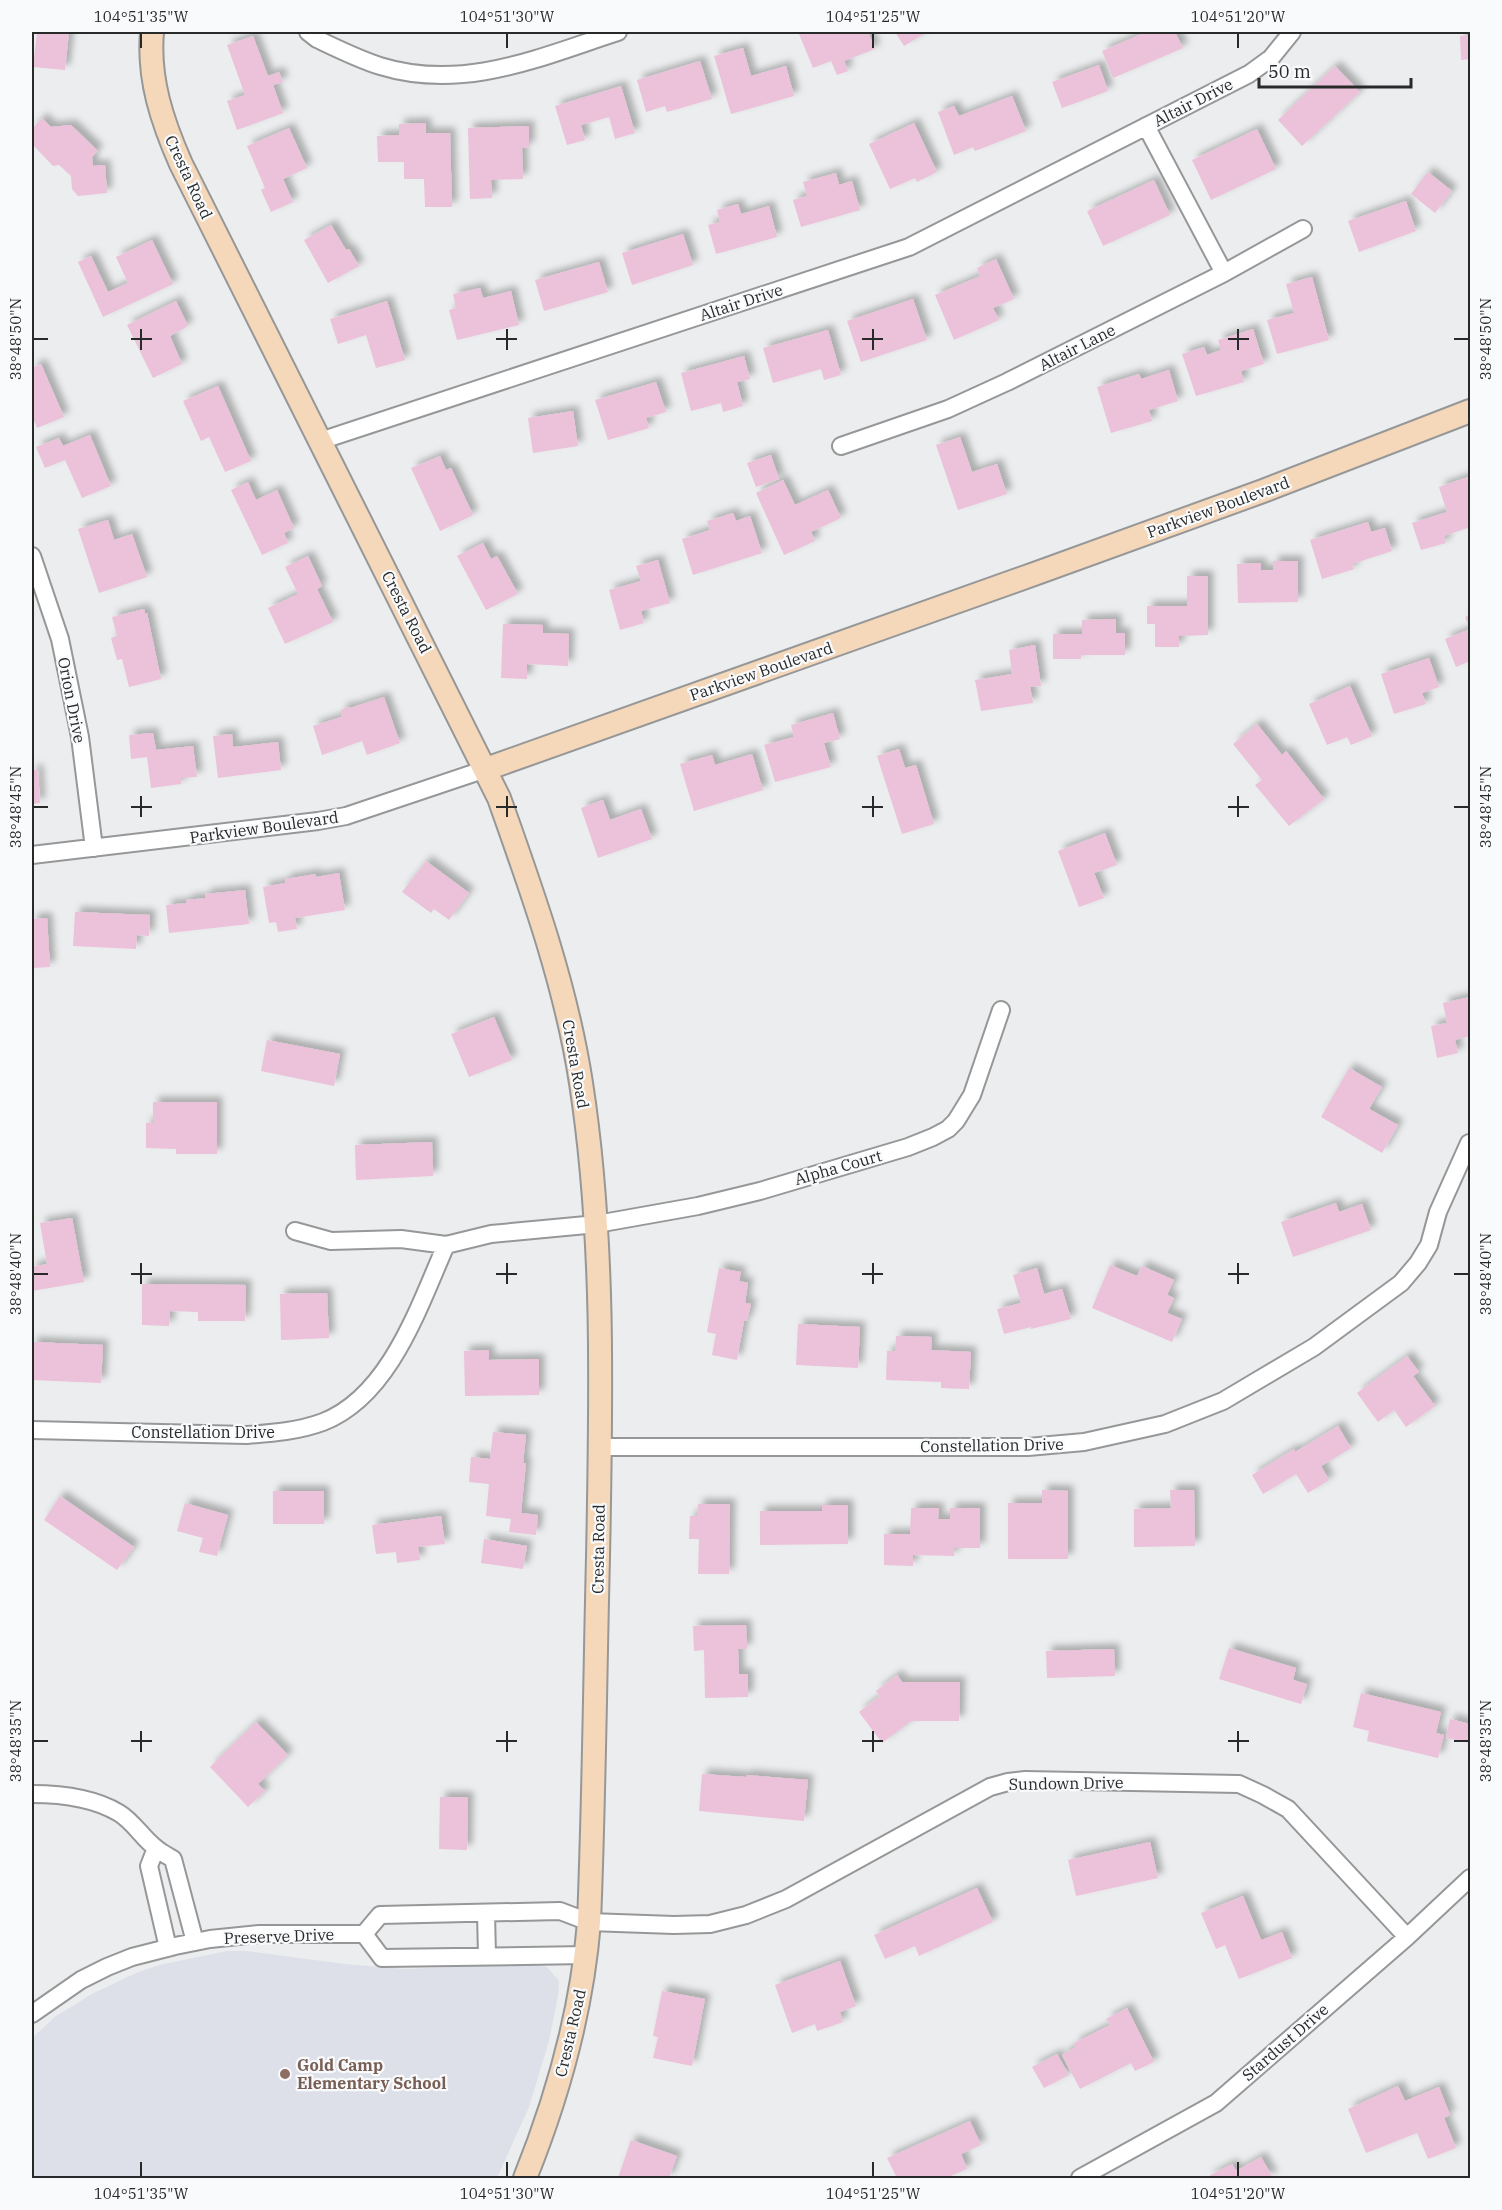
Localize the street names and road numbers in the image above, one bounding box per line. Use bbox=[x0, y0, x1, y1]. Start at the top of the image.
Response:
street label: Altair Drive bbox=[1150, 74, 1236, 130]
street label: Cresta Road bbox=[161, 132, 217, 222]
street label: Altair Drive bbox=[697, 279, 785, 325]
street label: Altair Lane bbox=[1036, 319, 1118, 375]
street label: Parkview Boulevard bbox=[1144, 472, 1292, 542]
street label: Cresta Road bbox=[378, 567, 436, 657]
street label: Parkview Boulevard bbox=[687, 637, 835, 705]
street label: Orion Drive bbox=[54, 655, 90, 745]
street label: Parkview Boulevard bbox=[188, 807, 340, 847]
street label: Cresta Road bbox=[558, 1018, 594, 1110]
street label: Alpha Court bbox=[792, 1145, 884, 1189]
street label: Constellation Drive bbox=[131, 1422, 275, 1442]
street label: Constellation Drive bbox=[920, 1434, 1064, 1456]
street label: Cresta Road bbox=[587, 1504, 609, 1594]
street label: Sundown Drive bbox=[1008, 1772, 1124, 1794]
street label: Preserve Drive bbox=[223, 1924, 335, 1948]
street label: Cresta Road bbox=[550, 1987, 590, 2079]
street label: Stardust Drive bbox=[1238, 1999, 1332, 2085]

